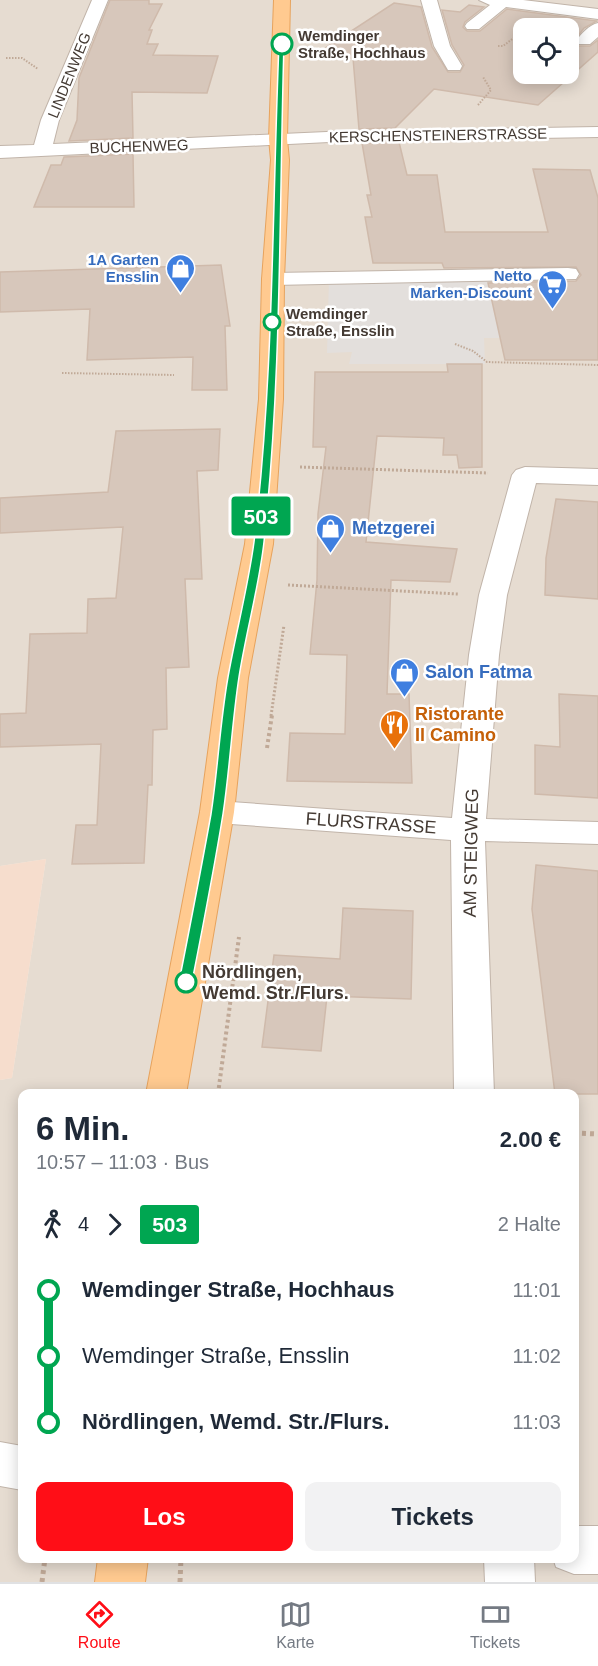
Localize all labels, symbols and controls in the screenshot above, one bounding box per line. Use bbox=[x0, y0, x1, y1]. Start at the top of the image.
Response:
map controls bbox=[513, 18, 579, 84]
button: locate bbox=[513, 18, 579, 84]
place label: Wemdinger Straße, Hochhaus bbox=[298, 27, 426, 61]
street label: LINDENWEG bbox=[44, 30, 94, 120]
marker: Wemdinger Straße, Hochhaus bbox=[271, 33, 293, 55]
street label: KERSCHENSTEINERSTRASSE bbox=[329, 125, 547, 145]
street label: BUCHENWEG bbox=[89, 136, 189, 156]
place label: 1A Garten Ensslin bbox=[88, 251, 159, 285]
shop icon: 1A Garten Ensslin bbox=[164, 252, 196, 294]
place label: Netto Marken-Discount bbox=[410, 267, 532, 301]
supermarket icon: Netto Marken-Discount bbox=[537, 268, 569, 310]
place label: Wemdinger Straße, Ensslin bbox=[286, 305, 394, 339]
marker: Wemdinger Straße, Ensslin bbox=[263, 313, 281, 331]
line badge: 503 bbox=[226, 496, 296, 536]
text: 503 bbox=[243, 505, 279, 528]
shop icon: Metzgerei bbox=[315, 512, 347, 554]
place label: Metzgerei bbox=[352, 518, 435, 538]
shop icon: Salon Fatma bbox=[388, 656, 420, 698]
place label: Salon Fatma bbox=[425, 662, 533, 682]
place label: Ristorante Il Camino bbox=[415, 704, 504, 745]
restaurant icon: Ristorante Il Camino bbox=[378, 708, 410, 750]
street label: AM STEIGWEG bbox=[460, 788, 482, 918]
street label: FLURSTRASSE bbox=[305, 808, 437, 838]
place label: Nördlingen, Wemd. Str./Flurs. bbox=[202, 962, 349, 1003]
marker: Nördlingen, Wemd. Str./Flurs. bbox=[175, 971, 197, 993]
text: 6 Min. bbox=[36, 1110, 130, 1147]
text: 2.00 € bbox=[500, 1127, 561, 1152]
text: 10:57 – 11:03 · Bus bbox=[36, 1151, 209, 1173]
icon: walk bbox=[36, 1208, 69, 1241]
icon: forward bbox=[98, 1208, 131, 1241]
text: 4 bbox=[78, 1213, 89, 1235]
text: 503 bbox=[152, 1213, 187, 1236]
text: 2 Halte bbox=[498, 1213, 561, 1235]
text: Wemdinger Straße, Hochhaus bbox=[82, 1277, 395, 1302]
text: 11:01 bbox=[512, 1279, 561, 1301]
text: Wemdinger Straße, Ensslin bbox=[82, 1343, 349, 1368]
text: 11:02 bbox=[512, 1345, 561, 1367]
text: Nördlingen, Wemd. Str./Flurs. bbox=[82, 1409, 390, 1434]
text: 11:03 bbox=[512, 1411, 561, 1433]
button: Los bbox=[36, 1482, 293, 1551]
button: Tickets bbox=[305, 1482, 561, 1551]
tab: Route bbox=[78, 1598, 121, 1652]
tab: Karte bbox=[276, 1598, 314, 1652]
tab: Tickets bbox=[470, 1598, 520, 1652]

